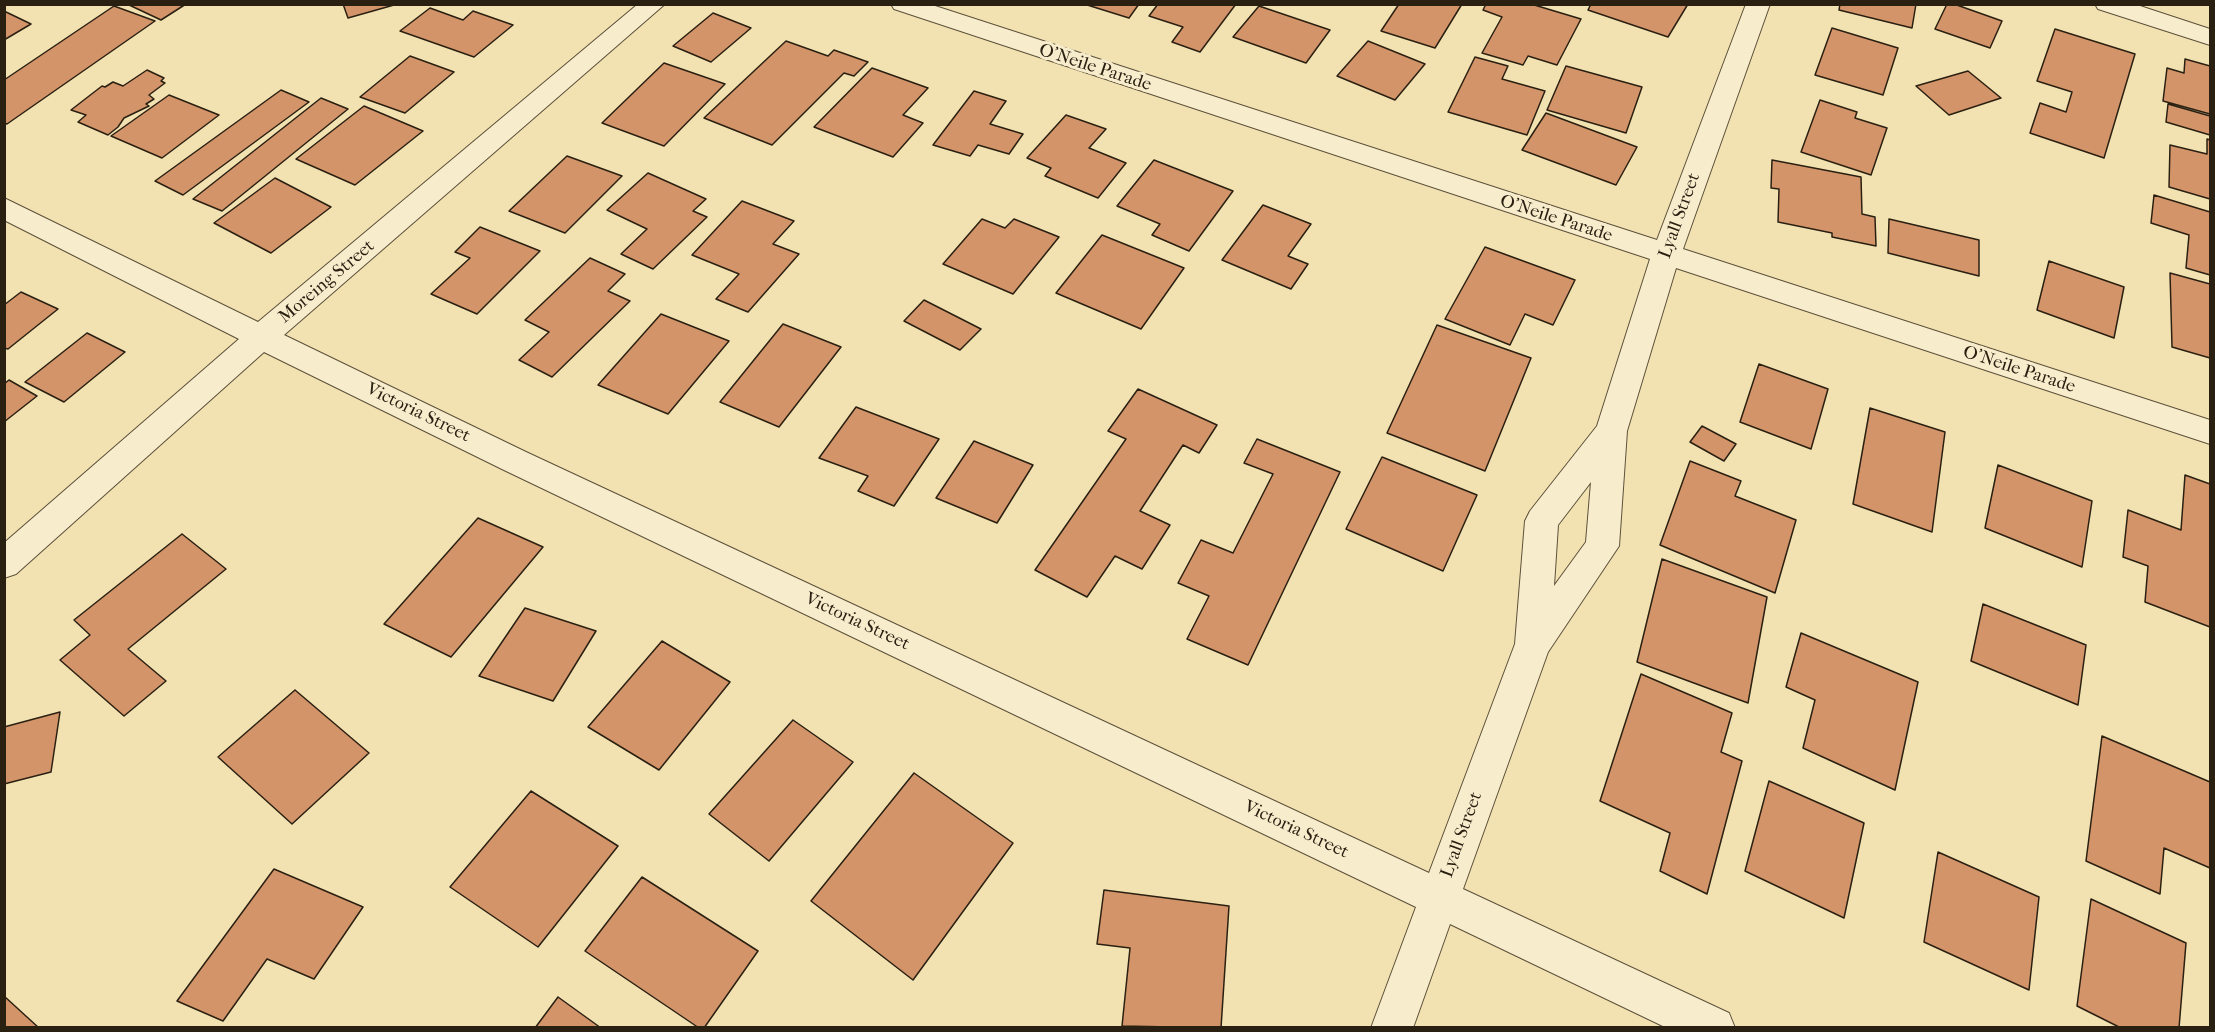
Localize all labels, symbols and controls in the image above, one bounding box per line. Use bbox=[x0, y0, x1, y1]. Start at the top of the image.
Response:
street label: O'Neile Parade bbox=[1036, 40, 1154, 96]
street label: Lyall Street bbox=[1655, 170, 1705, 262]
street label: O'Neile Parade bbox=[1497, 191, 1615, 247]
street label: Moreing Street bbox=[275, 236, 379, 328]
street label: O'Neile Parade bbox=[1960, 342, 2078, 398]
street label: Victoria Street bbox=[363, 379, 473, 447]
street label: Victoria Street bbox=[801, 588, 913, 656]
street label: Lyall Street bbox=[1437, 789, 1487, 881]
street label: Victoria Street bbox=[1240, 796, 1352, 864]

